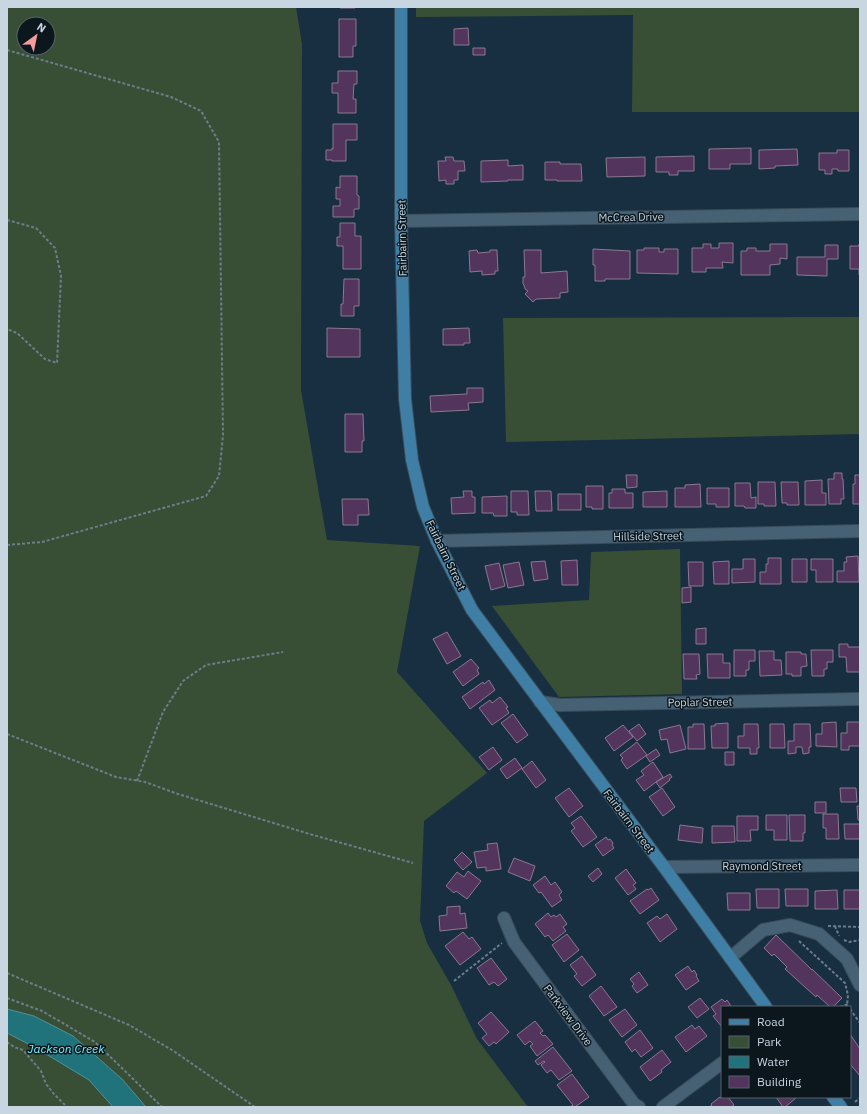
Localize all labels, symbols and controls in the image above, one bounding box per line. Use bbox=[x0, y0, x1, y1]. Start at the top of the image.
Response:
north arrow bbox=[16, 16, 56, 56]
text: N bbox=[34, 20, 49, 36]
street label: Fairbairn Street bbox=[394, 200, 410, 276]
street label: McCrea Drive bbox=[598, 209, 664, 225]
street label: Fairbairn Street bbox=[423, 518, 469, 593]
street label: Hillside Street bbox=[613, 528, 683, 544]
street label: Poplar Street bbox=[668, 694, 733, 710]
street label: Fairbairn Street bbox=[600, 786, 658, 856]
street label: Raymond Street bbox=[722, 859, 802, 873]
street label: Parkview Drive bbox=[540, 982, 596, 1048]
legend bbox=[721, 1006, 851, 1098]
text: Road bbox=[757, 1014, 785, 1029]
text: Park bbox=[757, 1034, 782, 1049]
water label: Jackson Creek bbox=[28, 1041, 105, 1056]
text: Water bbox=[757, 1054, 790, 1069]
text: Building bbox=[757, 1074, 802, 1089]

